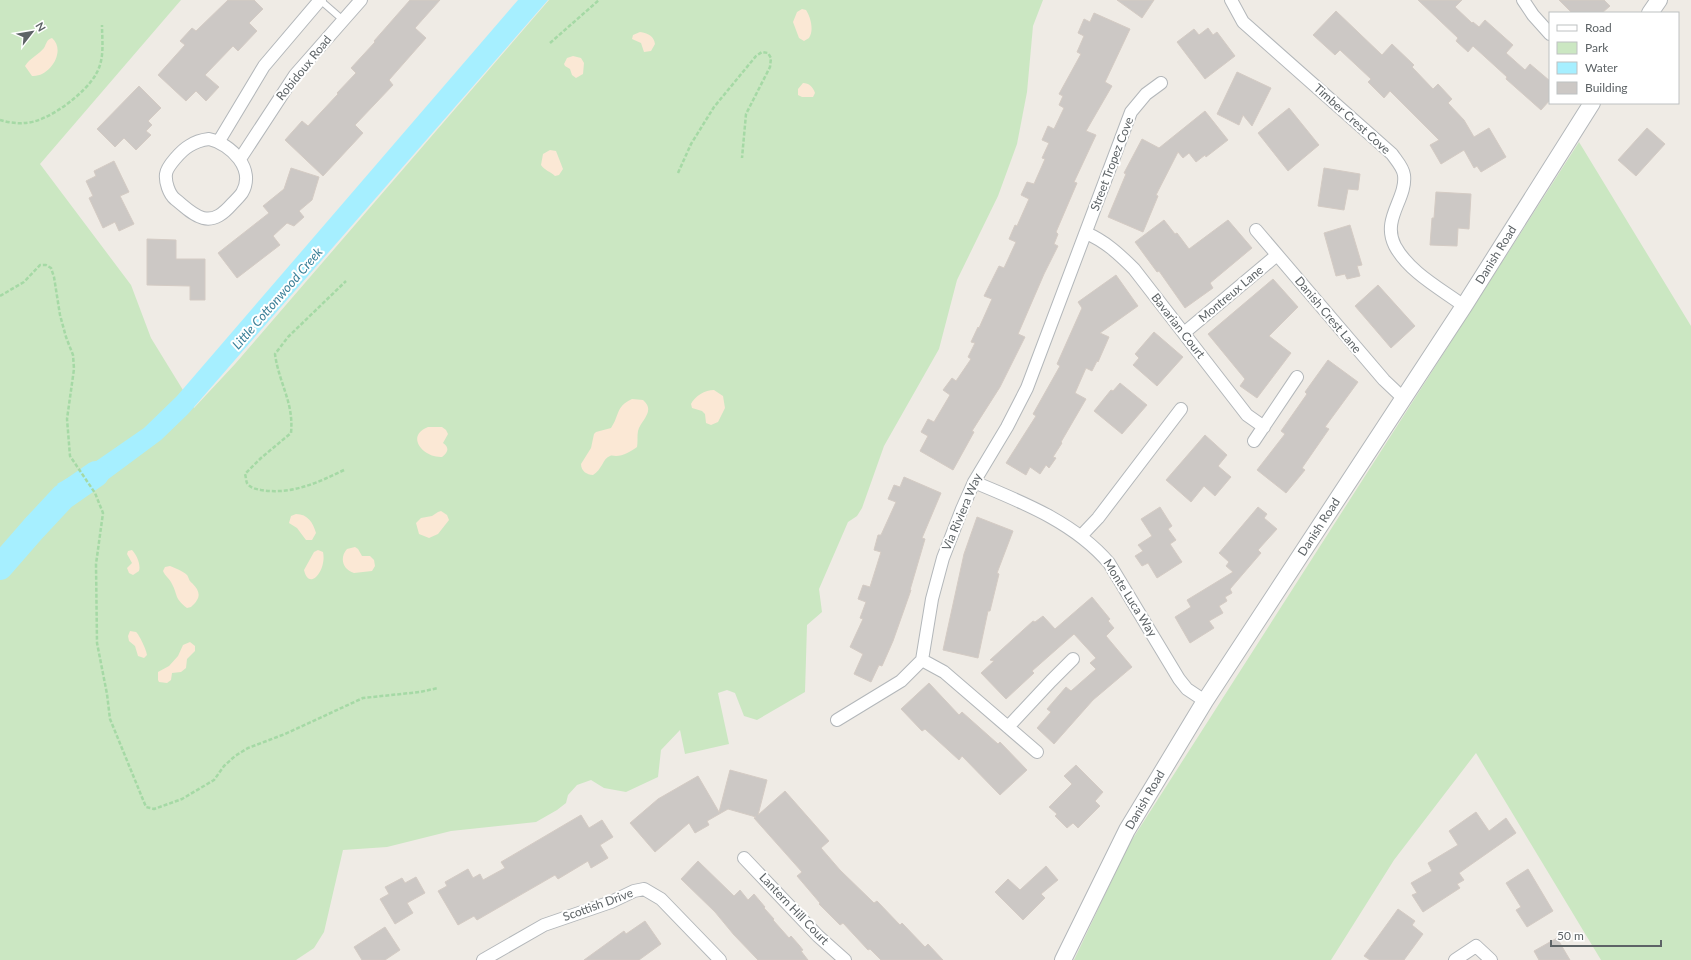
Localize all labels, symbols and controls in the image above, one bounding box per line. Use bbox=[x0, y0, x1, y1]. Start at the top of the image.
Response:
north arrow bbox=[12, 12, 52, 52]
legend bbox=[1549, 12, 1679, 104]
text: N bbox=[33, 20, 49, 34]
text: Road bbox=[1585, 20, 1612, 35]
street label: Robidoux Road bbox=[273, 32, 334, 103]
text: Park bbox=[1585, 40, 1609, 55]
text: Water bbox=[1585, 60, 1618, 75]
street label: Timber Crest Cove bbox=[1311, 80, 1394, 157]
text: Building bbox=[1585, 80, 1628, 95]
street label: Street Tropez Cove bbox=[1087, 115, 1136, 213]
street label: Danish Road bbox=[1472, 223, 1519, 287]
water label: Little Cottonwood Creek bbox=[228, 243, 326, 352]
street label: Montreux Lane bbox=[1195, 262, 1266, 325]
street label: Danish Crest Lane bbox=[1292, 273, 1365, 356]
street label: Bavarian Court bbox=[1148, 290, 1209, 362]
street label: Via Riviera Way bbox=[938, 470, 985, 553]
street label: Danish Road bbox=[1294, 495, 1343, 559]
street label: Monte Luca Way bbox=[1101, 556, 1161, 640]
street label: Danish Road bbox=[1122, 767, 1168, 832]
street label: Lantern Hill Court bbox=[756, 870, 833, 948]
street label: Scottish Drive bbox=[561, 885, 635, 924]
scale bar bbox=[1551, 922, 1661, 948]
text: 50 m bbox=[1557, 928, 1584, 943]

